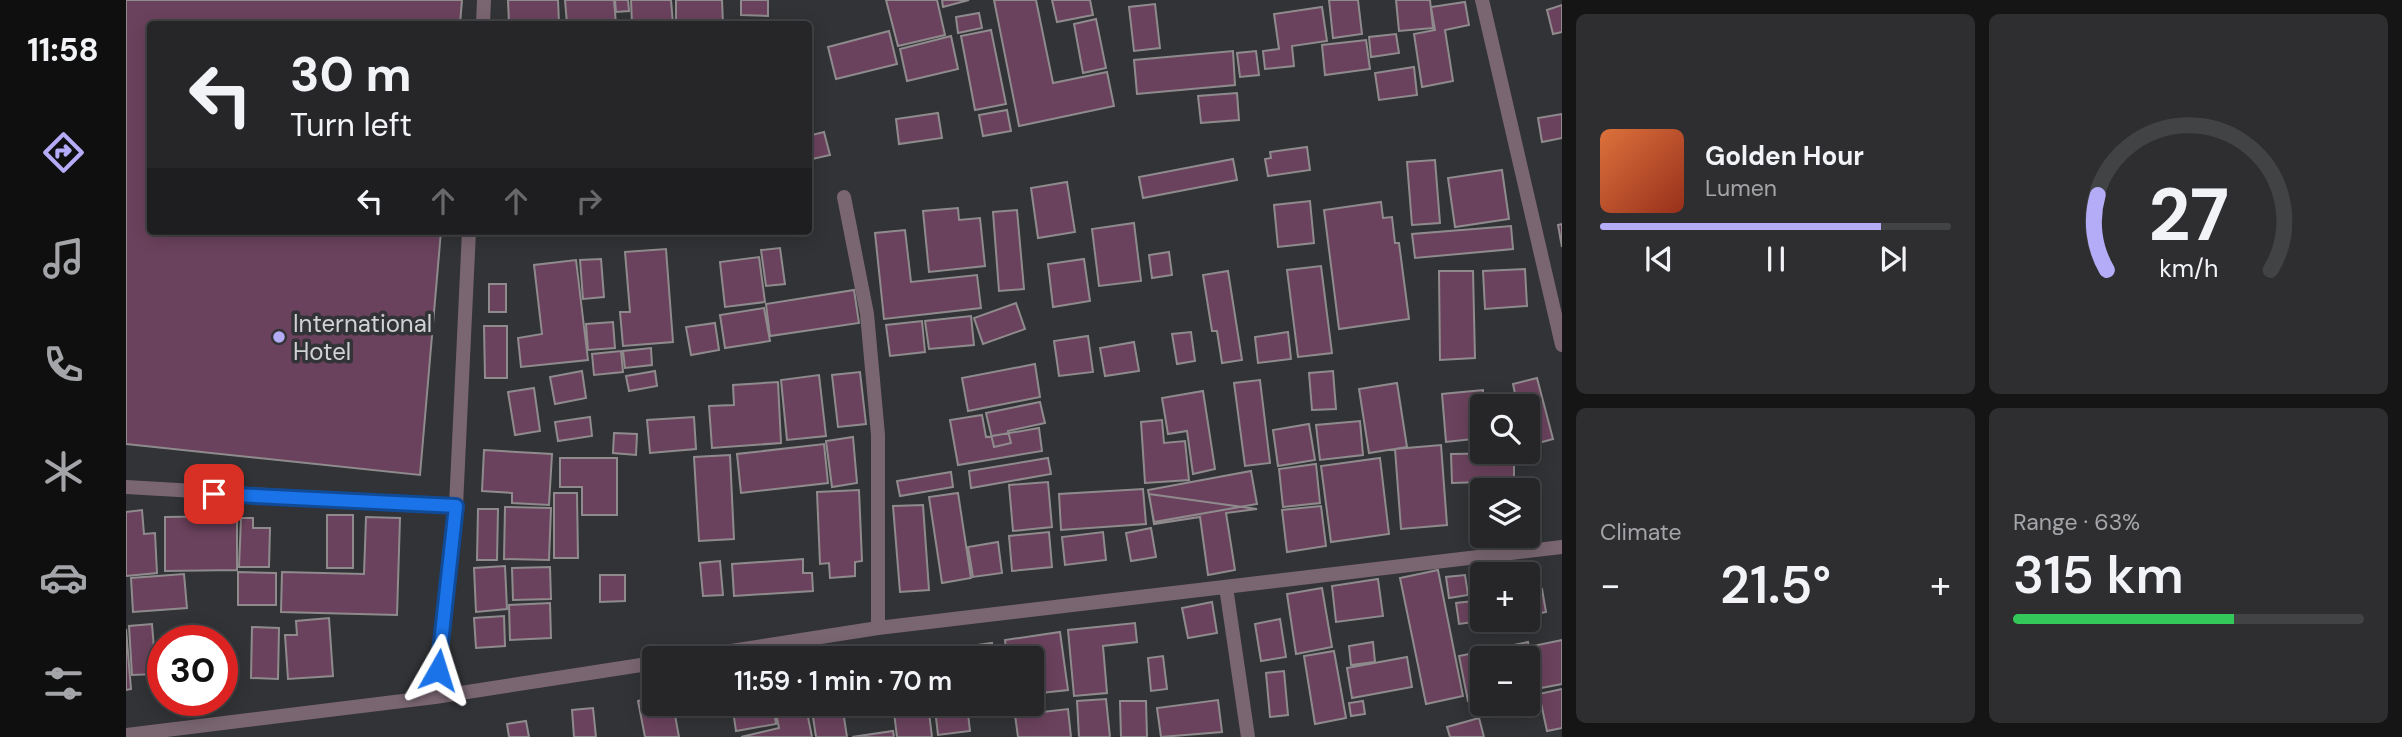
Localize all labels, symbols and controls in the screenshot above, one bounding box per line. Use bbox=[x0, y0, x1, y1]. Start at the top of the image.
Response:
text: 11:58 bbox=[27, 29, 99, 71]
text: 30 m bbox=[290, 42, 412, 106]
icon: left bbox=[175, 49, 266, 140]
text: Turn left bbox=[290, 104, 412, 146]
icon: directions bbox=[39, 128, 88, 177]
text: Golden Hour bbox=[1705, 139, 1864, 173]
text: 27 bbox=[2148, 168, 2229, 263]
text: Lumen bbox=[1705, 173, 1777, 203]
icon: left bbox=[351, 182, 389, 220]
icon: ahead bbox=[424, 182, 462, 220]
icon: ahead bbox=[497, 182, 535, 220]
icon: right bbox=[570, 182, 608, 220]
icon: music bbox=[39, 234, 88, 283]
icon: previous bbox=[1640, 240, 1678, 278]
icon: pause bbox=[1757, 240, 1795, 278]
icon: next bbox=[1874, 240, 1912, 278]
text: km/h bbox=[2159, 252, 2218, 285]
place label: International Hotel bbox=[293, 308, 432, 367]
marker: International Hotel bbox=[271, 329, 287, 345]
icon: phone bbox=[39, 340, 88, 389]
map controls bbox=[1470, 394, 1540, 716]
button: search bbox=[1470, 394, 1540, 464]
icon: climate bbox=[39, 447, 88, 496]
pin bbox=[184, 464, 244, 524]
icon: arrive bbox=[195, 475, 233, 513]
button: layers bbox=[1470, 478, 1540, 548]
text: Range · 63% bbox=[2013, 507, 2140, 537]
text: Climate bbox=[1600, 517, 1682, 547]
text: 315 km bbox=[2013, 541, 2184, 609]
text: 21.5° bbox=[1720, 551, 1831, 619]
icon: car bbox=[39, 553, 88, 602]
text: − bbox=[1600, 560, 1621, 610]
text: + bbox=[1930, 560, 1951, 610]
button: + bbox=[1470, 562, 1540, 632]
speed limit sign: 30 bbox=[147, 625, 238, 716]
position arrow bbox=[401, 633, 475, 707]
button: − bbox=[1470, 646, 1540, 716]
icon: filters bbox=[39, 659, 88, 708]
text: 11:59 · 1 min · 70 m bbox=[734, 664, 952, 698]

